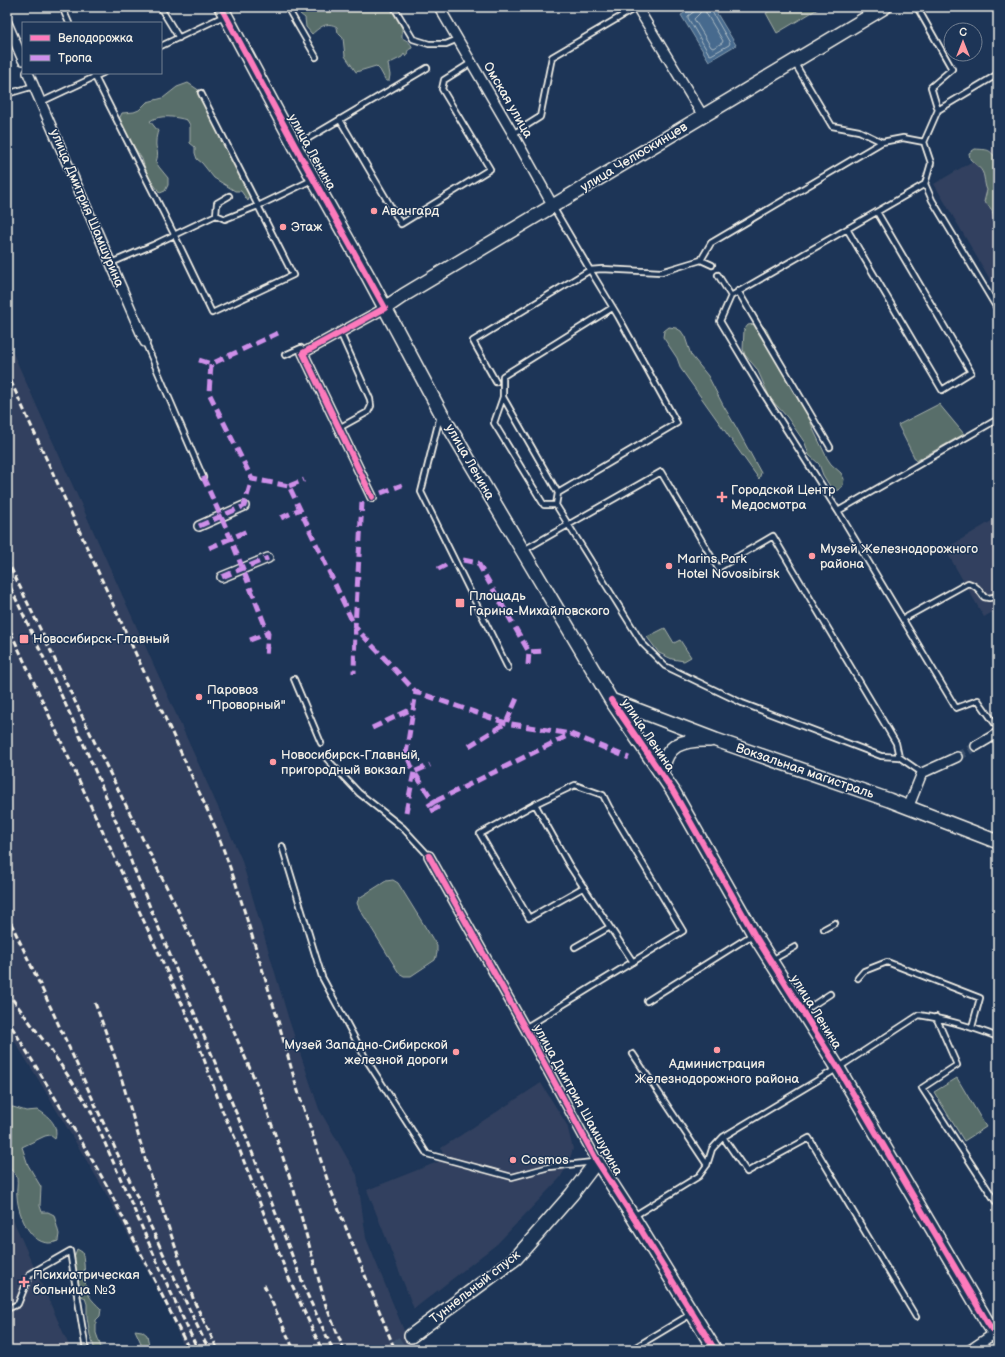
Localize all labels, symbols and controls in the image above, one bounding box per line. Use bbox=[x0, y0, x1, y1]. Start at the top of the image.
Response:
legend bbox=[22, 22, 162, 74]
north arrow bbox=[943, 22, 983, 62]
text: С bbox=[959, 26, 967, 39]
text: Велодорожка bbox=[58, 31, 133, 46]
text: Тропа bbox=[58, 51, 92, 66]
street label: Омская улица bbox=[480, 59, 536, 141]
street label: улица Ленина bbox=[284, 111, 340, 193]
street label: улица Челюскинцев bbox=[578, 119, 691, 195]
street label: улица Дмитрия Шамшурина bbox=[46, 126, 128, 290]
place label: Авангард bbox=[381, 203, 439, 219]
marker: Авангард bbox=[369, 206, 379, 216]
place label: Этаж bbox=[291, 219, 323, 235]
marker: Этаж bbox=[278, 222, 288, 232]
street label: улица Ленина bbox=[442, 421, 498, 503]
place label: Городской Центр Медосмотра bbox=[731, 482, 836, 513]
marker: Городской Центр Медосмотра bbox=[716, 491, 728, 503]
place label: Музей Железнодорожного района bbox=[820, 541, 978, 572]
place label: Marins Park Hotel Novosibirsk bbox=[677, 551, 780, 582]
marker: Музей Железнодорожного района bbox=[807, 551, 817, 561]
marker: Marins Park Hotel Novosibirsk bbox=[664, 561, 674, 571]
place label: Площадь Гарина-Михайловского bbox=[469, 588, 610, 619]
marker: Площадь Гарина-Михайловского bbox=[454, 597, 466, 609]
place label: Новосибирск-Главный bbox=[33, 631, 170, 647]
marker: Новосибирск-Главный bbox=[18, 633, 30, 645]
place label: Паровоз "Проворный" bbox=[207, 682, 286, 713]
marker: Паровоз "Проворный" bbox=[194, 692, 204, 702]
street label: улица Ленина bbox=[618, 695, 678, 775]
street label: Вокзальная магистраль bbox=[734, 740, 877, 802]
place label: Новосибирск-Главный, пригородный вокзал bbox=[281, 747, 420, 778]
marker: Новосибирск-Главный, пригородный вокзал bbox=[268, 757, 278, 767]
street label: улица Ленина bbox=[787, 972, 845, 1052]
street label: улица Дмитрия Шамшурина bbox=[530, 1022, 626, 1179]
place label: Музей Западно-Сибирской железной дороги bbox=[284, 1037, 448, 1068]
marker: Администрация Железнодорожного района bbox=[712, 1045, 722, 1055]
marker: Музей Западно-Сибирской железной дороги bbox=[451, 1047, 461, 1057]
place label: Администрация Железнодорожного района bbox=[635, 1056, 800, 1087]
place label: Cosmos bbox=[521, 1152, 569, 1168]
marker: Cosmos bbox=[508, 1155, 518, 1165]
street label: Туннельный спуск bbox=[427, 1247, 523, 1327]
place label: Психиатрическая больница №3 bbox=[33, 1267, 140, 1298]
marker: Психиатрическая больница №3 bbox=[18, 1276, 30, 1288]

